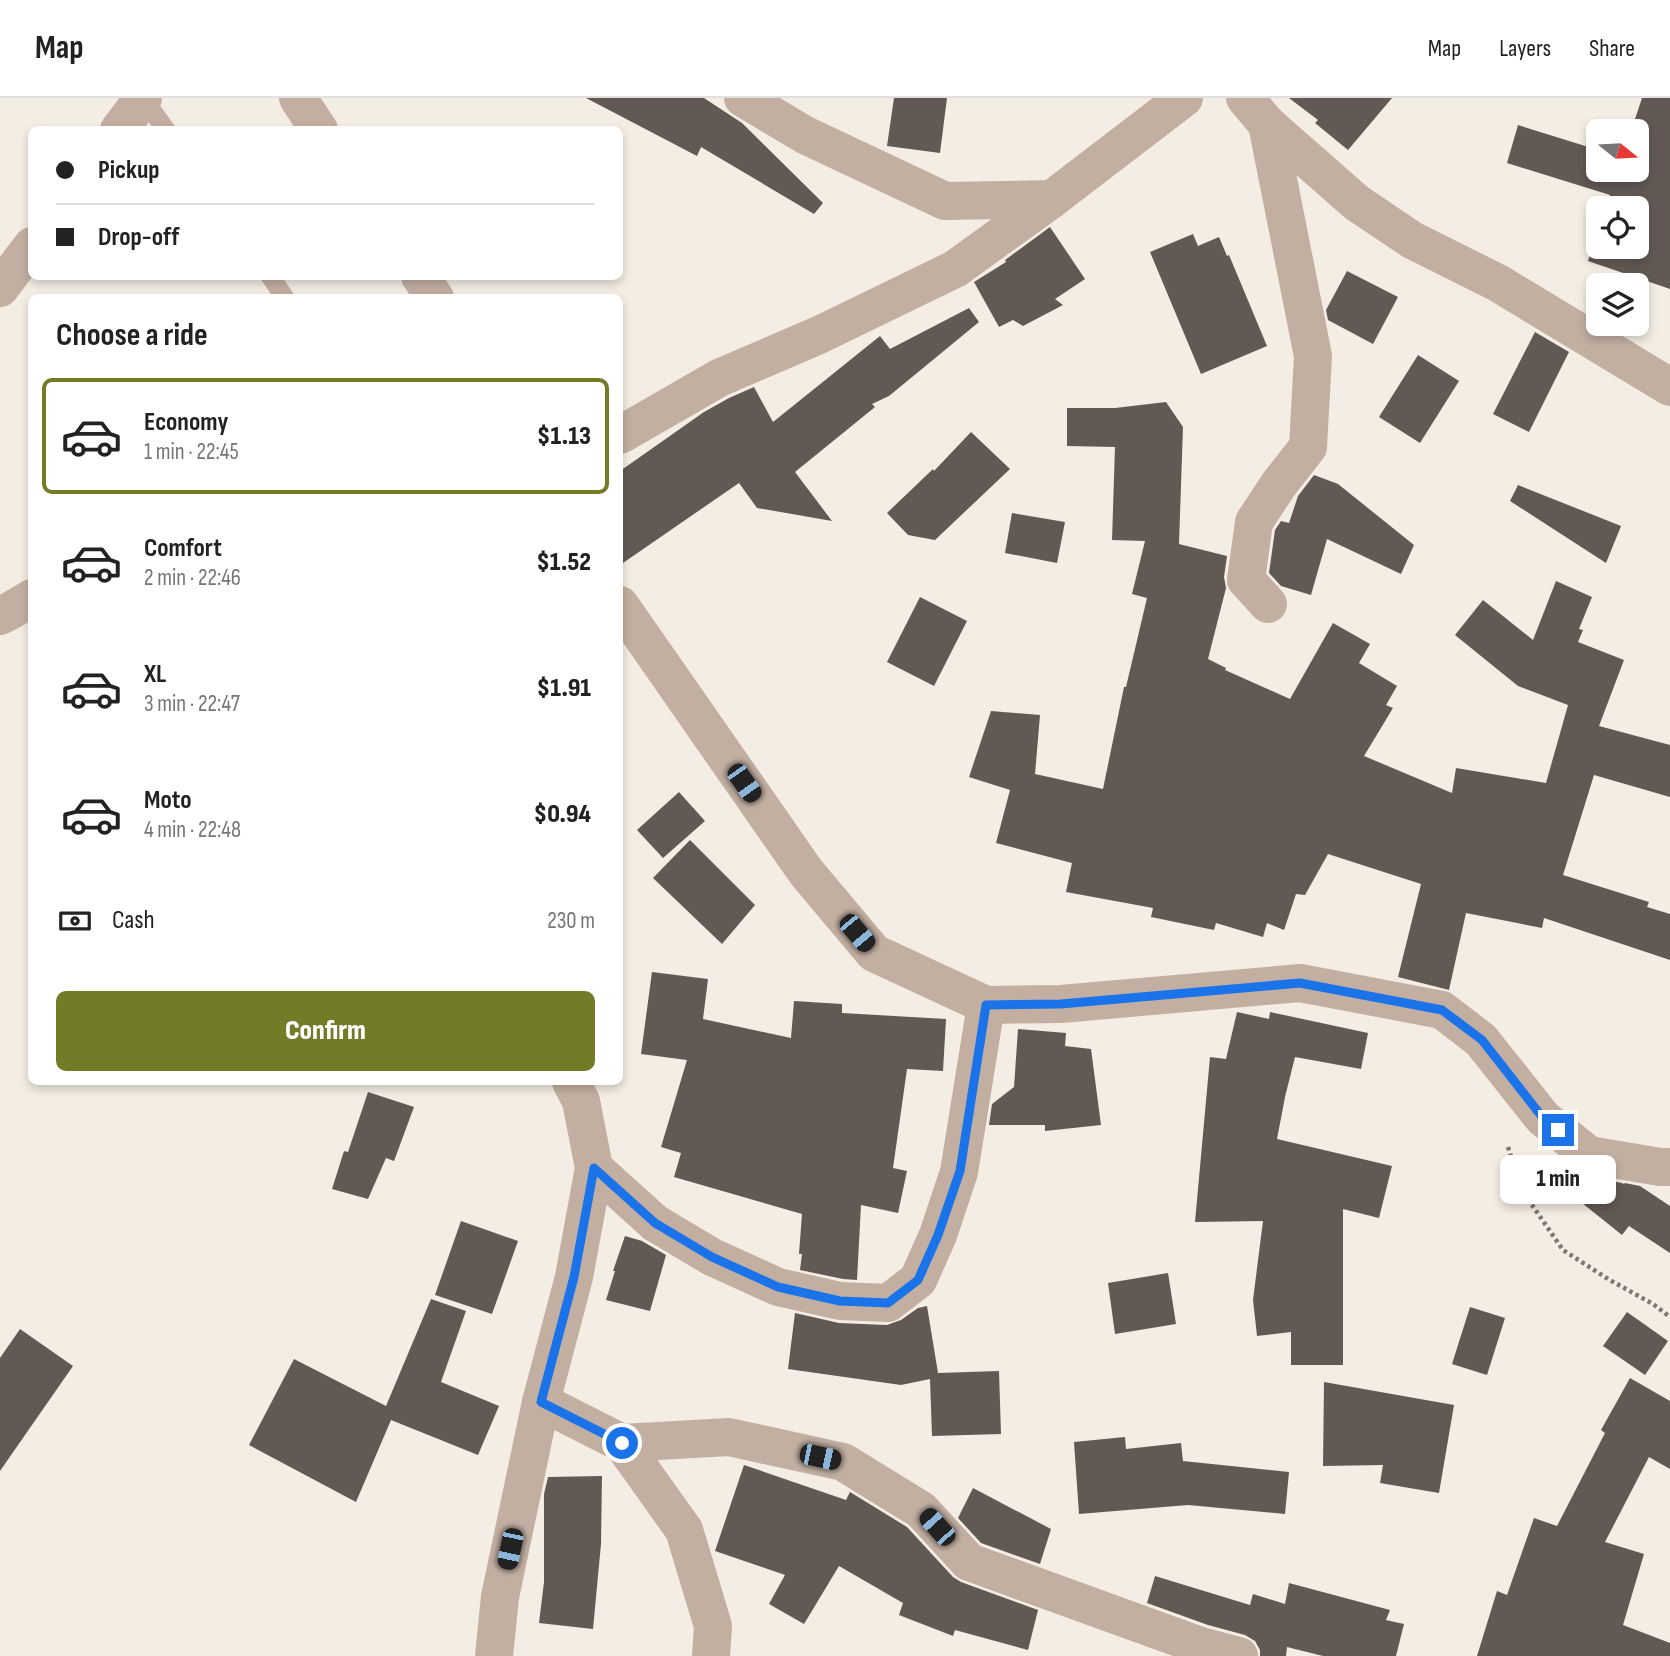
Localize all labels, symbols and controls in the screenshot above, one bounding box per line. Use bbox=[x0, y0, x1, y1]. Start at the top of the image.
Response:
text: Map bbox=[35, 28, 84, 68]
text: Map bbox=[1428, 34, 1461, 63]
text: Layers bbox=[1499, 34, 1551, 63]
text: Share bbox=[1589, 34, 1635, 63]
north arrow bbox=[1586, 119, 1648, 182]
map controls bbox=[1586, 119, 1649, 336]
text: Pickup bbox=[98, 155, 160, 186]
button: locate bbox=[1586, 196, 1649, 259]
text: Drop-off bbox=[98, 222, 179, 253]
button: layers bbox=[1586, 273, 1649, 336]
text: Choose a ride bbox=[56, 316, 208, 355]
icon: car bbox=[60, 405, 123, 468]
text: Economy bbox=[144, 407, 228, 438]
text: $1.13 bbox=[537, 421, 591, 452]
text: 1 min · 22:45 bbox=[144, 438, 239, 466]
icon: car bbox=[60, 531, 123, 594]
text: Comfort bbox=[144, 533, 222, 564]
text: $1.52 bbox=[536, 547, 591, 578]
text: 2 min · 22:46 bbox=[144, 564, 241, 592]
icon: car bbox=[60, 657, 123, 720]
text: XL bbox=[144, 659, 166, 690]
text: $1.91 bbox=[537, 673, 591, 704]
text: 3 min · 22:47 bbox=[144, 690, 240, 718]
car bbox=[724, 760, 765, 806]
icon: car bbox=[60, 783, 123, 846]
text: Moto bbox=[144, 785, 192, 816]
text: $0.94 bbox=[534, 799, 591, 830]
text: 4 min · 22:48 bbox=[144, 816, 241, 844]
icon: cash bbox=[56, 902, 94, 940]
text: Cash bbox=[112, 905, 155, 936]
text: 230 m bbox=[547, 907, 595, 935]
car bbox=[836, 910, 879, 956]
button: Confirm bbox=[56, 991, 595, 1071]
route end bbox=[1542, 1114, 1574, 1146]
callout: 1 min bbox=[1500, 1154, 1616, 1204]
text: 1 min bbox=[1536, 1165, 1580, 1193]
route start bbox=[606, 1427, 638, 1459]
car bbox=[798, 1442, 843, 1472]
car bbox=[916, 1504, 959, 1550]
car bbox=[496, 1526, 525, 1572]

